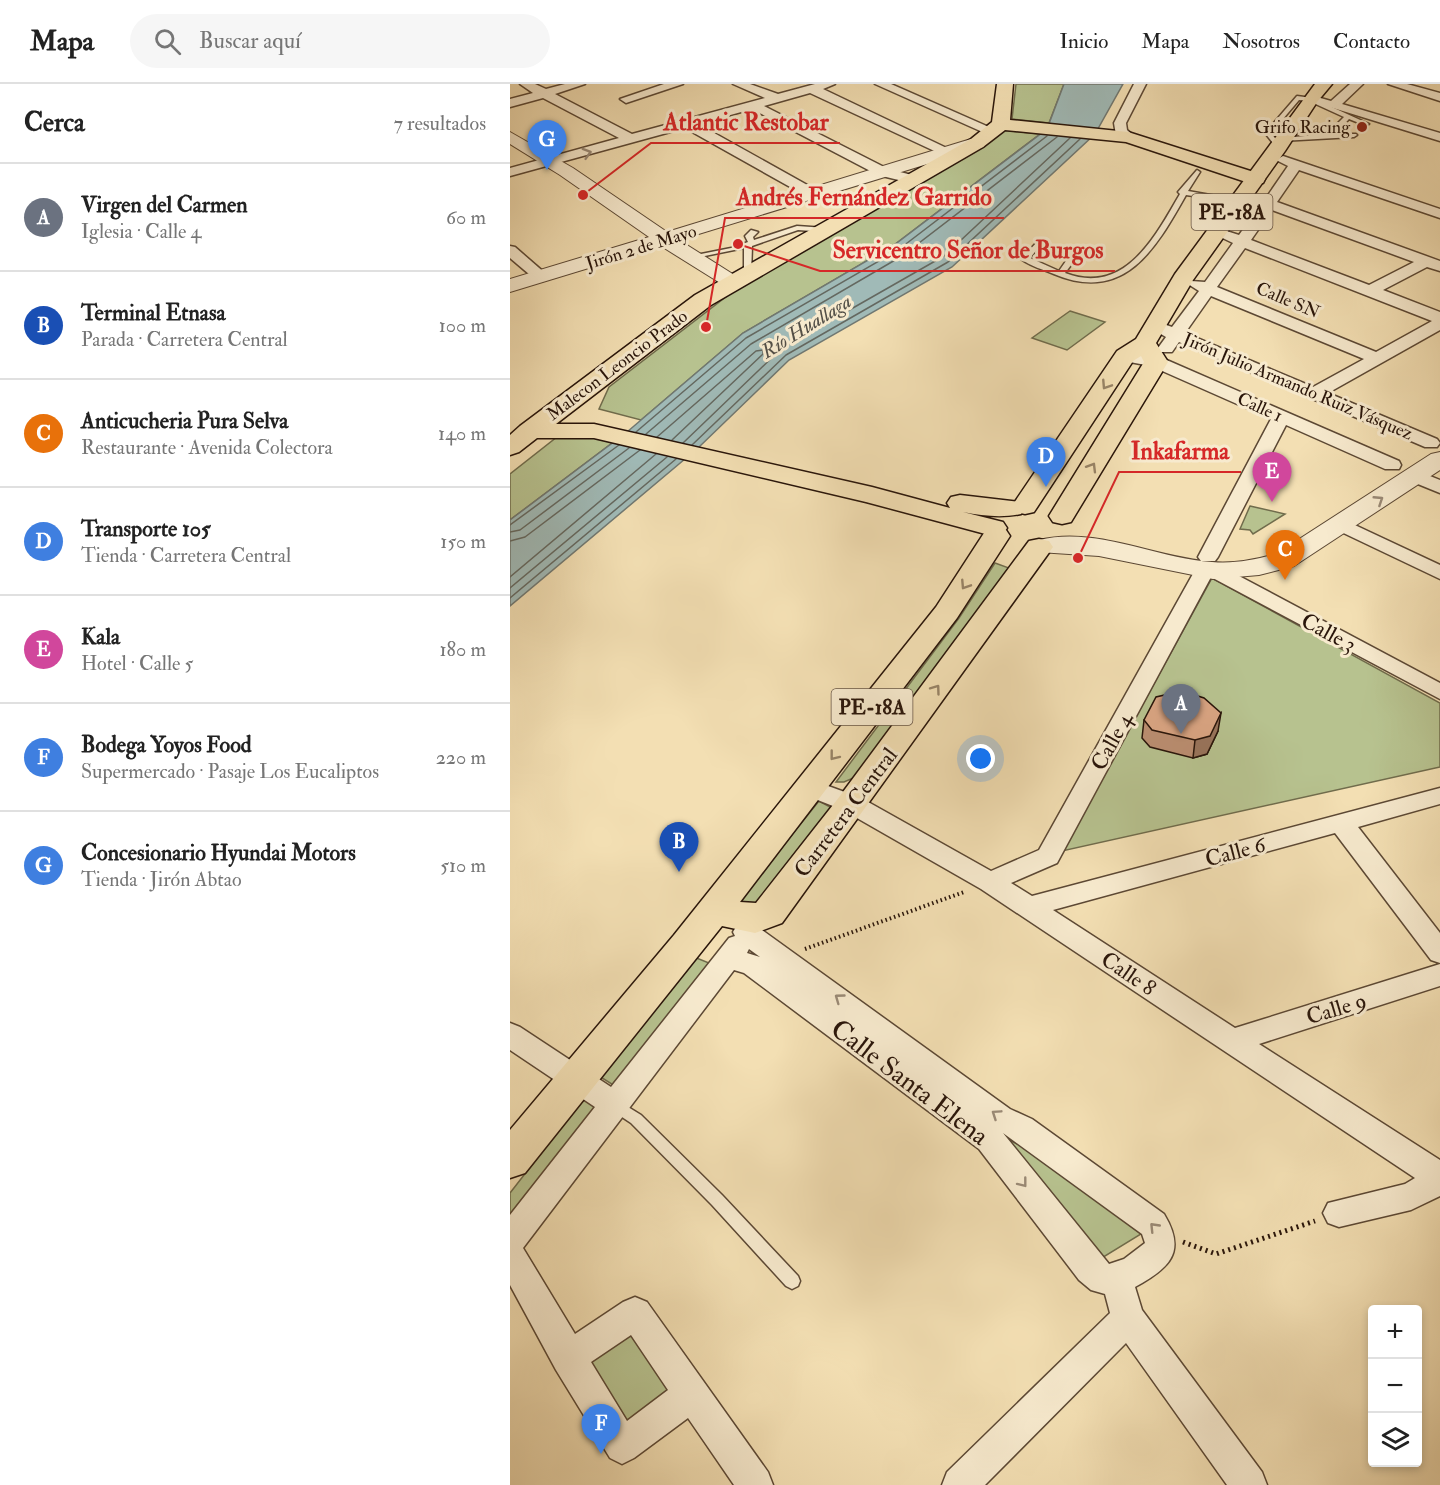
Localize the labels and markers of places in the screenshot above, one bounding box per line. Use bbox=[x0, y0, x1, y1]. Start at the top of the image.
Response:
callout: Atlantic Restobar bbox=[651, 101, 840, 143]
place label: Grifo Racing bbox=[1255, 116, 1351, 139]
pin: G bbox=[528, 120, 567, 170]
marker: Grifo Racing bbox=[1355, 120, 1369, 134]
callout: Andrés Fernández Garrido bbox=[725, 176, 1004, 218]
callout: Servicentro Señor de Burgos bbox=[820, 229, 1115, 271]
callout: Inkafarma bbox=[1119, 430, 1241, 472]
pin: D bbox=[1026, 438, 1066, 487]
pin: E bbox=[1252, 452, 1292, 502]
pin: C bbox=[1266, 530, 1304, 580]
pin: A bbox=[1162, 684, 1200, 734]
pin: B bbox=[660, 822, 698, 872]
pin: F bbox=[582, 1404, 620, 1454]

